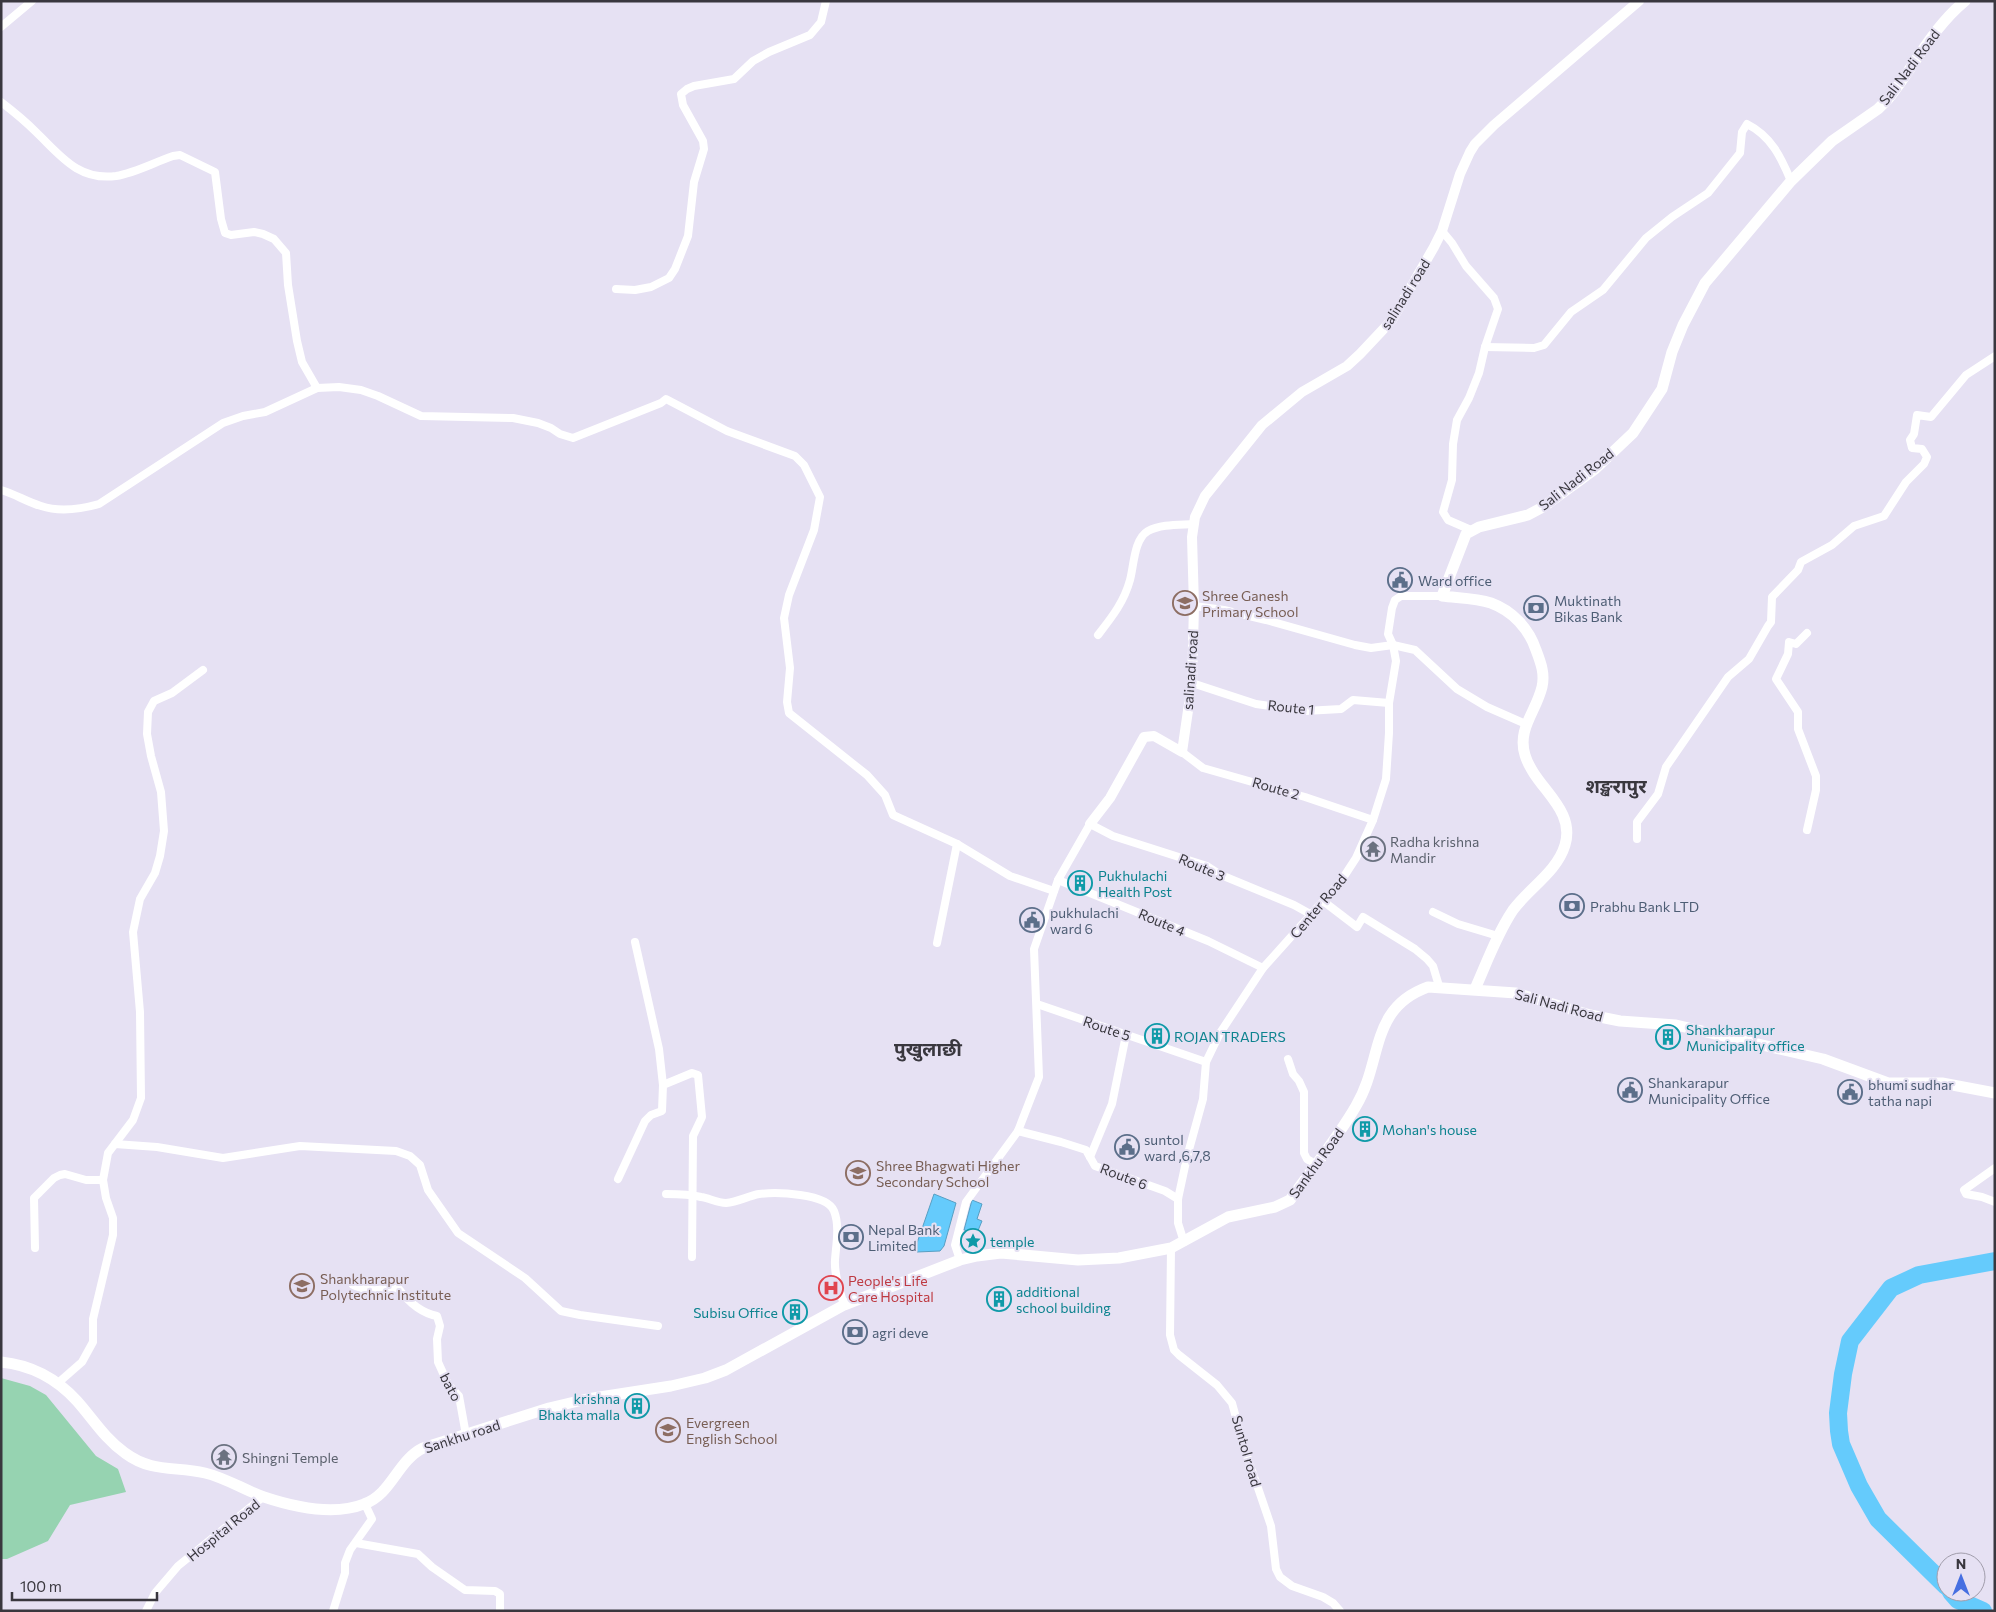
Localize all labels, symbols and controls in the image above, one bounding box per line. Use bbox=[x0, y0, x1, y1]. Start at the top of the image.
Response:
street label: Sali Nadi Road bbox=[1875, 26, 1943, 108]
street label: salinadi road bbox=[1377, 256, 1433, 332]
street label: Sali Nadi Road bbox=[1535, 445, 1617, 513]
public building icon: Ward office bbox=[1387, 567, 1413, 593]
place label: Ward office bbox=[1418, 572, 1492, 589]
place label: Shree Ganesh Primary School bbox=[1202, 587, 1298, 620]
school or university icon: Shree Ganesh Primary School bbox=[1172, 590, 1198, 616]
place label: Muktinath Bikas Bank bbox=[1554, 592, 1623, 625]
bank icon: Muktinath Bikas Bank bbox=[1523, 595, 1549, 621]
street label: salinadi road bbox=[1179, 630, 1201, 710]
street label: Route 1 bbox=[1267, 696, 1315, 718]
street label: Route 2 bbox=[1250, 773, 1302, 803]
district label: शङ्खरापुर bbox=[1585, 774, 1647, 799]
place label: Radha krishna Mandir bbox=[1390, 833, 1479, 866]
temple icon: Radha krishna Mandir bbox=[1360, 836, 1386, 862]
street label: Route 3 bbox=[1176, 850, 1228, 884]
place label: Pukhulachi Health Post bbox=[1098, 867, 1172, 900]
building icon: Pukhulachi Health Post bbox=[1067, 870, 1093, 896]
street label: Center Road bbox=[1286, 870, 1350, 942]
bank icon: Prabhu Bank LTD bbox=[1559, 893, 1585, 919]
place label: Prabhu Bank LTD bbox=[1590, 898, 1699, 915]
place label: pukhulachi ward 6 bbox=[1050, 904, 1119, 937]
street label: Route 4 bbox=[1136, 905, 1189, 940]
public building icon: pukhulachi ward 6 bbox=[1019, 907, 1045, 933]
street label: Sali Nadi Road bbox=[1513, 985, 1605, 1025]
street label: Route 5 bbox=[1081, 1012, 1133, 1044]
place label: Shankharapur Municipality office bbox=[1686, 1021, 1805, 1054]
building icon: ROJAN TRADERS bbox=[1144, 1023, 1170, 1049]
building icon: Shankharapur Municipality office bbox=[1655, 1024, 1681, 1050]
place label: ROJAN TRADERS bbox=[1174, 1028, 1286, 1045]
district label: पुखुलाछी bbox=[894, 1037, 962, 1062]
place label: Shankarapur Municipality Office bbox=[1648, 1074, 1770, 1107]
place label: bhumi sudhar tatha napi bbox=[1868, 1076, 1954, 1109]
public building icon: Shankarapur Municipality Office bbox=[1617, 1077, 1643, 1103]
public building icon: bhumi sudhar tatha napi bbox=[1837, 1079, 1863, 1105]
building icon: Mohan's house bbox=[1352, 1116, 1378, 1142]
place label: Mohan's house bbox=[1382, 1121, 1477, 1138]
street label: Sankhu Road bbox=[1285, 1125, 1347, 1201]
place label: suntol ward ,6,7,8 bbox=[1144, 1131, 1211, 1164]
public building icon: suntol ward ,6,7,8 bbox=[1114, 1134, 1140, 1160]
place label: Shree Bhagwati Higher Secondary School bbox=[876, 1157, 1020, 1190]
street label: Route 6 bbox=[1098, 1159, 1150, 1193]
school or university icon: Shree Bhagwati Higher Secondary School bbox=[845, 1160, 871, 1186]
place label: Nepal Bank Limited bbox=[868, 1221, 940, 1254]
bank icon: Nepal Bank Limited bbox=[838, 1224, 864, 1250]
place icon: temple bbox=[960, 1228, 986, 1254]
place label: temple bbox=[990, 1233, 1034, 1250]
place label: Shankharapur Polytechnic Institute bbox=[320, 1270, 451, 1303]
place label: People's Life Care Hospital bbox=[848, 1272, 934, 1305]
school or university icon: Shankharapur Polytechnic Institute bbox=[289, 1273, 315, 1299]
hospital icon: People's Life Care Hospital bbox=[818, 1275, 844, 1301]
place label: additional school building bbox=[1016, 1283, 1111, 1316]
building icon: additional school building bbox=[986, 1286, 1012, 1312]
building icon: Subisu Office bbox=[782, 1299, 808, 1325]
place label: Subisu Office bbox=[693, 1304, 778, 1321]
bank icon: agri deve bbox=[842, 1319, 868, 1345]
place label: agri deve bbox=[872, 1324, 928, 1341]
street label: bato bbox=[437, 1370, 465, 1404]
place label: krishna Bhakta malla bbox=[538, 1390, 620, 1423]
building icon: krishna Bhakta malla bbox=[624, 1393, 650, 1419]
street label: Suntol road bbox=[1229, 1413, 1265, 1489]
place label: Evergreen English School bbox=[686, 1414, 778, 1447]
street label: Sankhu road bbox=[422, 1416, 502, 1456]
school or university icon: Evergreen English School bbox=[655, 1417, 681, 1443]
temple icon: Shingni Temple bbox=[211, 1444, 237, 1470]
place label: Shingni Temple bbox=[242, 1449, 338, 1466]
street label: Hospital Road bbox=[183, 1495, 263, 1565]
north arrow bbox=[1936, 1552, 1986, 1602]
text: N bbox=[1956, 1555, 1966, 1572]
scale bar bbox=[12, 1570, 158, 1602]
text: 100 m bbox=[20, 1577, 62, 1595]

